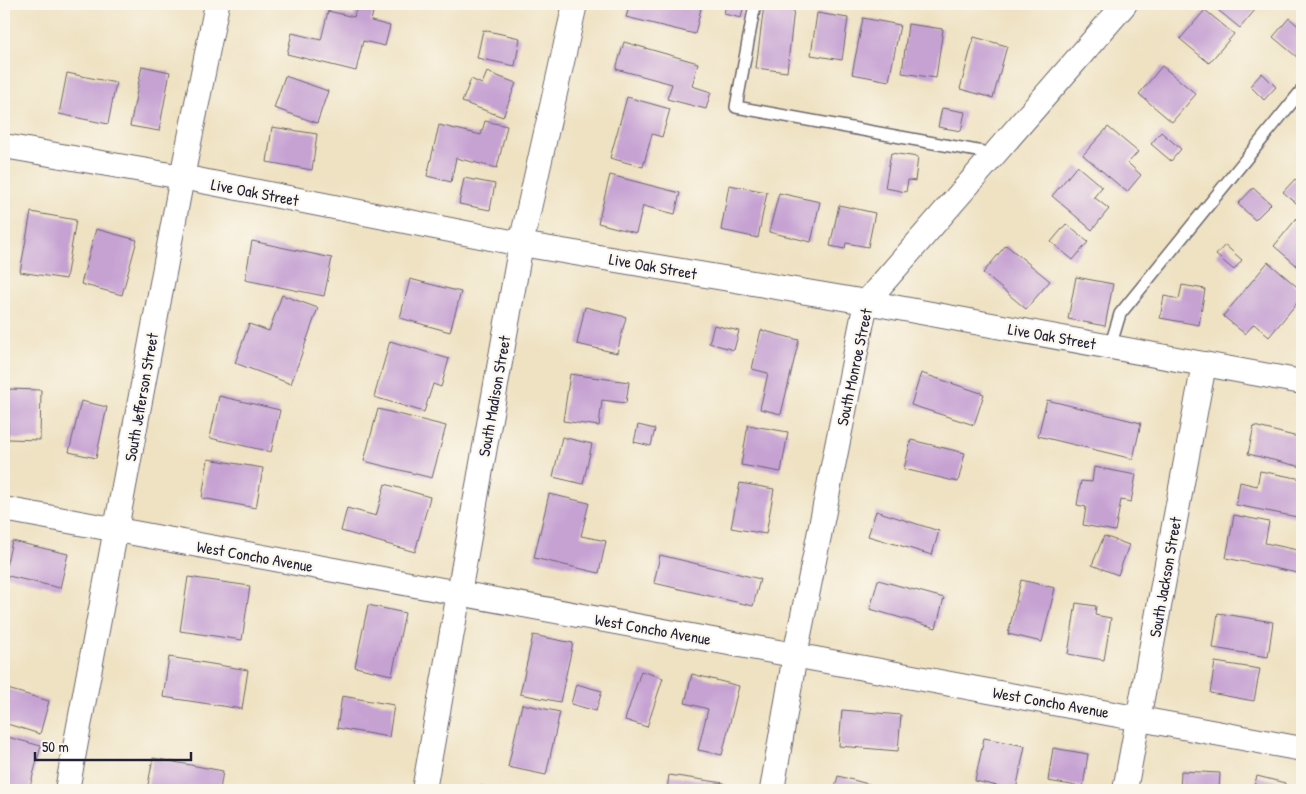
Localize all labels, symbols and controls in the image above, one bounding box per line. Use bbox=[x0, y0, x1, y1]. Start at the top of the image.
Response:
street label: Live Oak Street bbox=[209, 173, 301, 211]
street label: Live Oak Street bbox=[607, 247, 699, 285]
street label: South Monroe Street bbox=[831, 306, 877, 428]
street label: Live Oak Street bbox=[1006, 317, 1098, 355]
street label: South Jefferson Street bbox=[119, 331, 163, 463]
street label: South Madison Street bbox=[473, 333, 516, 458]
street label: South Jackson Street bbox=[1144, 515, 1187, 639]
street label: West Concho Avenue bbox=[195, 535, 315, 577]
street label: West Concho Avenue bbox=[593, 608, 713, 650]
street label: West Concho Avenue bbox=[991, 681, 1111, 723]
scale bar bbox=[35, 729, 191, 761]
text: 50 m bbox=[42, 736, 69, 757]

